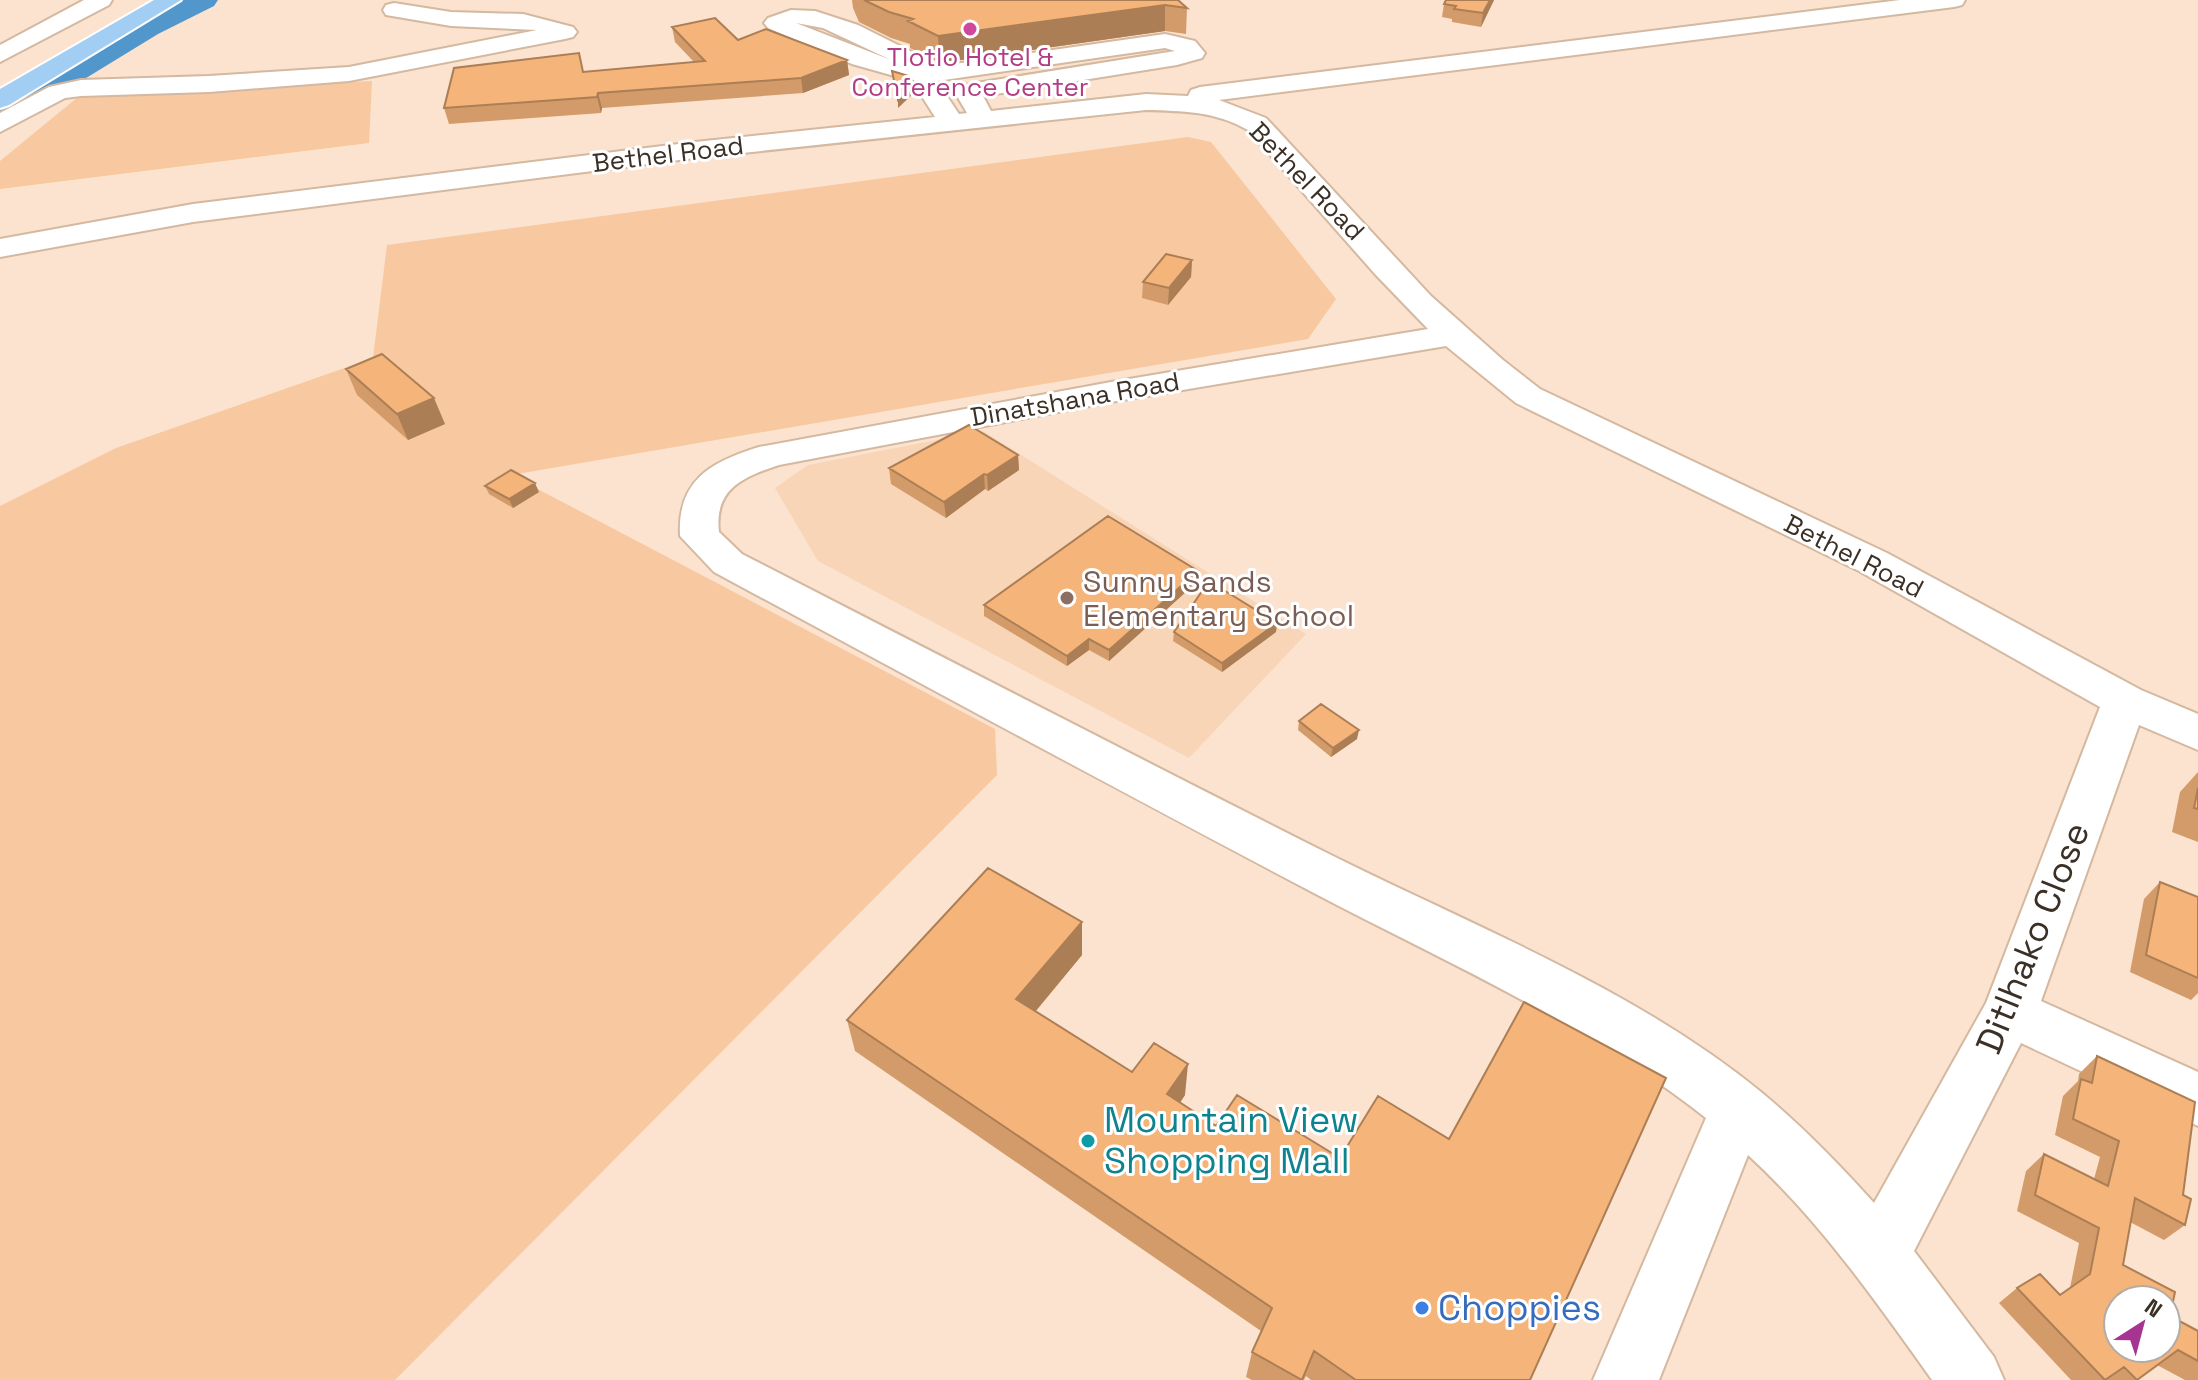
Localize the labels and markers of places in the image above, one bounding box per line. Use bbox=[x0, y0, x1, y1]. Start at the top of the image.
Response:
marker: Tlotlo Hotel & Conference Center bbox=[961, 20, 979, 38]
place label: Tlotlo Hotel & Conference Center bbox=[851, 40, 1089, 104]
place label: Sunny Sands Elementary School bbox=[1083, 562, 1354, 635]
marker: Sunny Sands Elementary School bbox=[1058, 589, 1076, 607]
place label: Mountain View Shopping Mall bbox=[1104, 1097, 1359, 1184]
marker: Mountain View Shopping Mall bbox=[1079, 1132, 1097, 1150]
place label: Choppies bbox=[1438, 1285, 1601, 1331]
marker: Choppies bbox=[1413, 1299, 1431, 1317]

